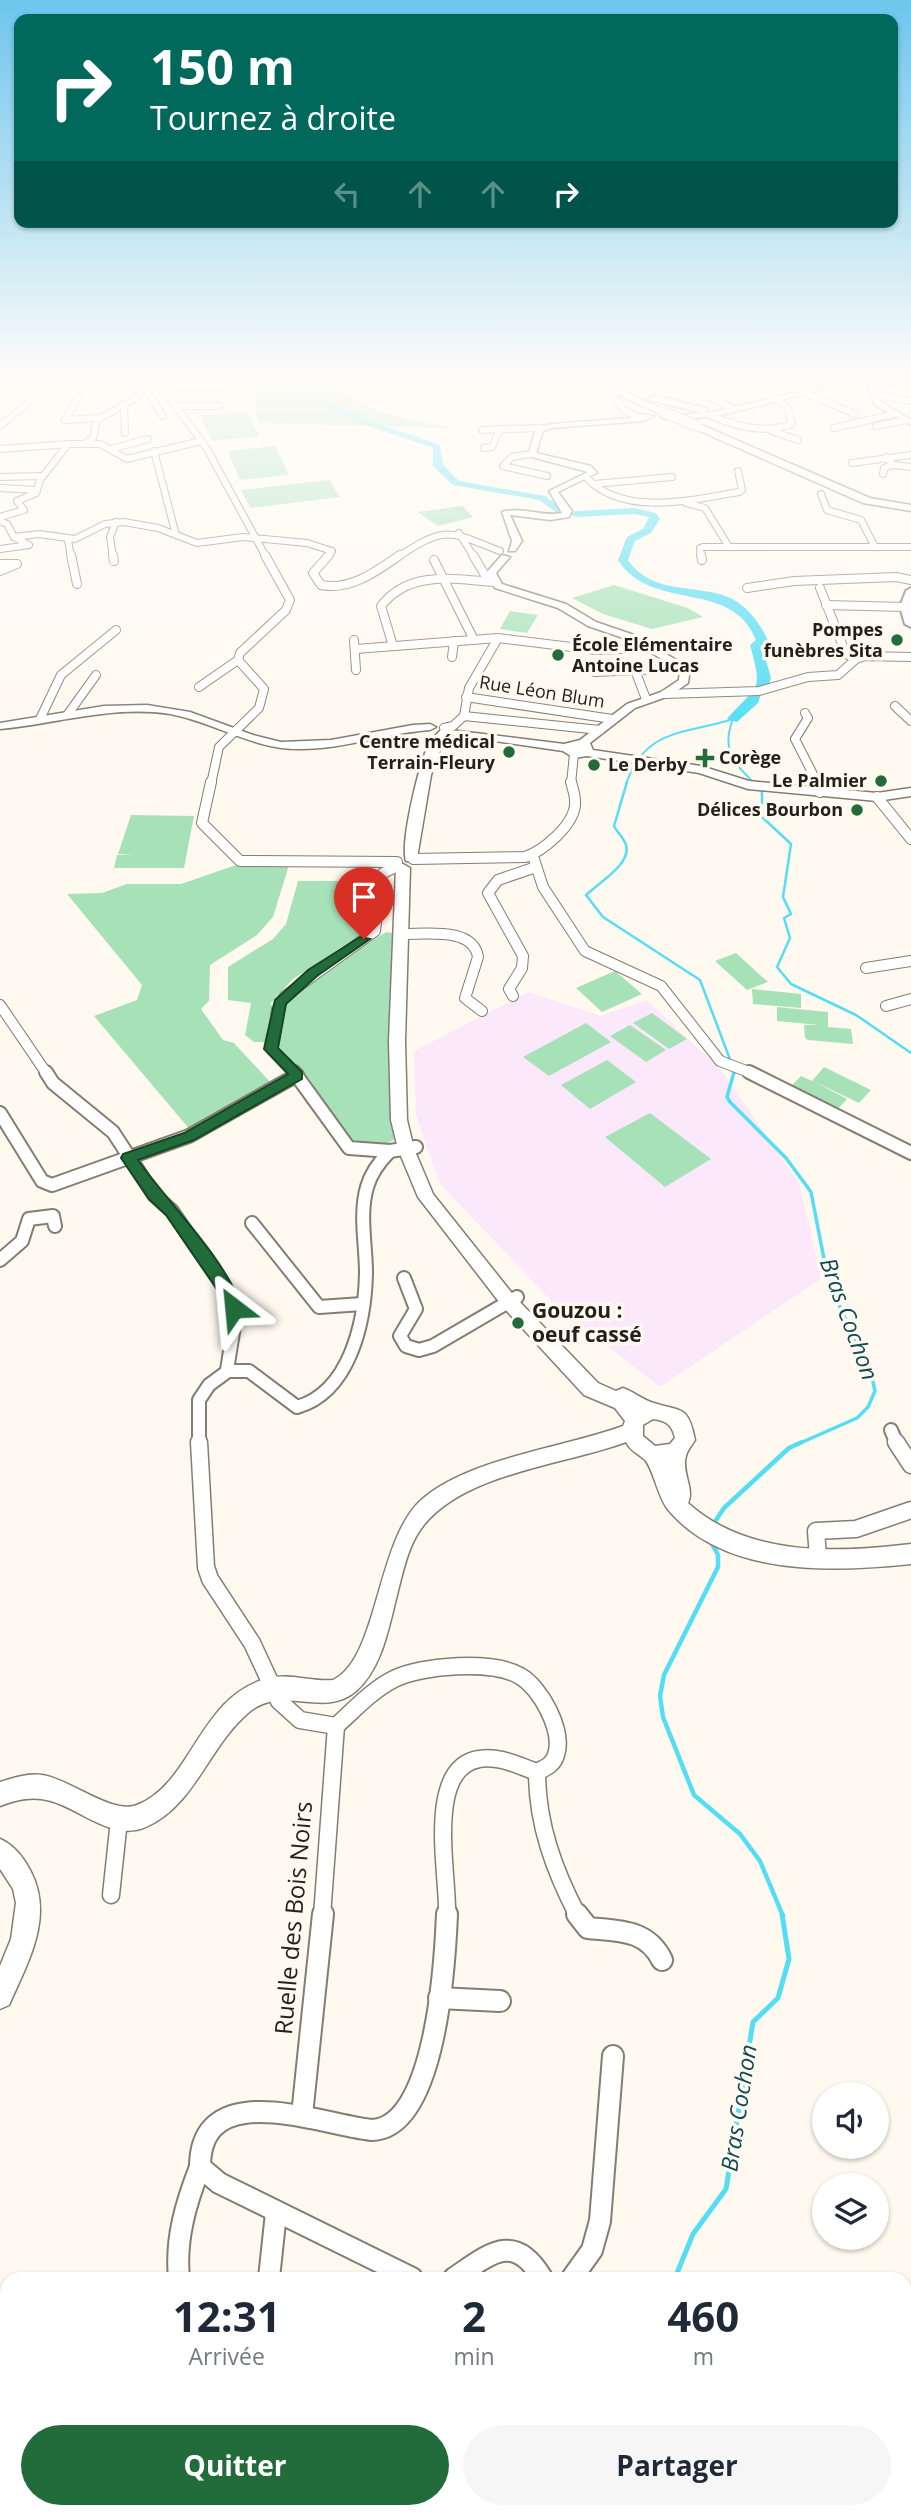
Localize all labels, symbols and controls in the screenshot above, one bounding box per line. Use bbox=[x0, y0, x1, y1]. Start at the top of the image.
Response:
text: 150 m bbox=[150, 33, 295, 99]
icon: right bbox=[35, 42, 126, 133]
text: Tournez à droite bbox=[150, 96, 396, 139]
icon: left bbox=[328, 175, 366, 213]
icon: ahead bbox=[401, 175, 439, 213]
icon: ahead bbox=[474, 175, 512, 213]
icon: right bbox=[547, 175, 585, 213]
place label: Pompes funèbres Sita bbox=[764, 617, 883, 662]
place label: École Elémentaire Antoine Lucas bbox=[572, 632, 733, 677]
marker: Pompes funèbres Sita bbox=[889, 632, 905, 648]
marker: École Elémentaire Antoine Lucas bbox=[550, 647, 566, 663]
street label: Rue Léon Blum bbox=[478, 669, 607, 713]
place label: Centre médical Terrain-Fleury bbox=[359, 729, 496, 774]
marker: Centre médical Terrain-Fleury bbox=[501, 744, 517, 760]
place label: Corège bbox=[719, 745, 781, 769]
marker: Corège bbox=[697, 750, 713, 766]
place label: Le Derby bbox=[608, 752, 688, 776]
marker: Le Derby bbox=[586, 757, 602, 773]
place label: Le Palmier bbox=[772, 768, 867, 792]
marker: Le Palmier bbox=[873, 773, 889, 789]
place label: Délices Bourbon bbox=[697, 797, 843, 821]
marker: Délices Bourbon bbox=[849, 802, 865, 818]
pin bbox=[334, 867, 394, 939]
icon: arrive bbox=[345, 878, 383, 916]
water label: Bras Cochon bbox=[813, 1253, 887, 1384]
position arrow bbox=[197, 1271, 271, 1345]
place label: Gouzou : oeuf cassé bbox=[532, 1296, 642, 1348]
marker: Gouzou : oeuf cassé bbox=[510, 1315, 526, 1331]
street label: Ruelle des Bois Noirs bbox=[266, 1800, 319, 2036]
water label: Bras Cochon bbox=[712, 2042, 764, 2174]
map controls bbox=[812, 2082, 889, 2250]
button: sound bbox=[812, 2082, 889, 2159]
button: layers bbox=[812, 2173, 889, 2250]
text: 12:31 bbox=[173, 2287, 281, 2344]
text: 2 bbox=[462, 2287, 486, 2344]
text: 460 bbox=[667, 2287, 739, 2344]
text: Arrivée bbox=[188, 2340, 265, 2372]
text: min bbox=[453, 2340, 495, 2372]
text: m bbox=[693, 2340, 714, 2372]
button: Quitter bbox=[21, 2425, 449, 2505]
button: Partager bbox=[463, 2425, 891, 2505]

